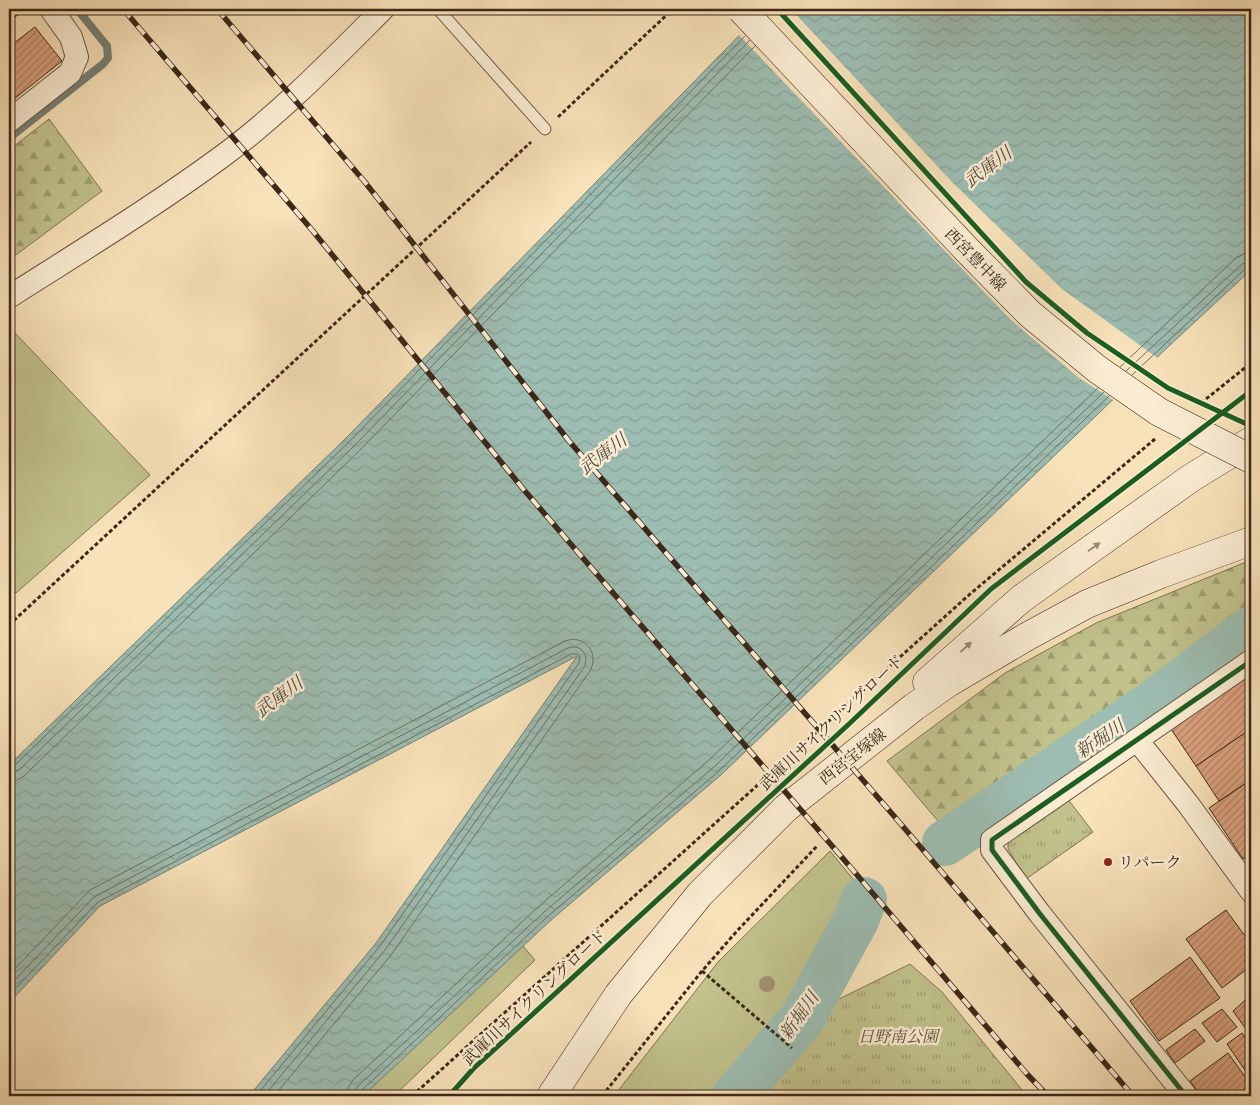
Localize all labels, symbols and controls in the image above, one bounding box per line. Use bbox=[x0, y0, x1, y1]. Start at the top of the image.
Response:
water label: 武庫川 bbox=[959, 140, 1019, 194]
street label: 西宮豊中線 bbox=[940, 223, 1011, 296]
water label: 武庫川 bbox=[574, 427, 634, 481]
one-way arrow bbox=[1087, 542, 1100, 552]
one-way arrow bbox=[959, 641, 971, 653]
street label: 武庫川サイクリングロード bbox=[755, 650, 909, 796]
water label: 武庫川 bbox=[250, 670, 310, 724]
water label: 新堀川 bbox=[1071, 713, 1131, 765]
street label: 西宮宝塚線 bbox=[814, 723, 891, 790]
place label: リパーク bbox=[1118, 852, 1182, 874]
marker: リパーク bbox=[1102, 856, 1114, 868]
street label: 武庫川サイクリングロード bbox=[458, 925, 612, 1071]
water label: 新堀川 bbox=[774, 985, 826, 1046]
park label: 日野南公園 bbox=[858, 1026, 941, 1048]

